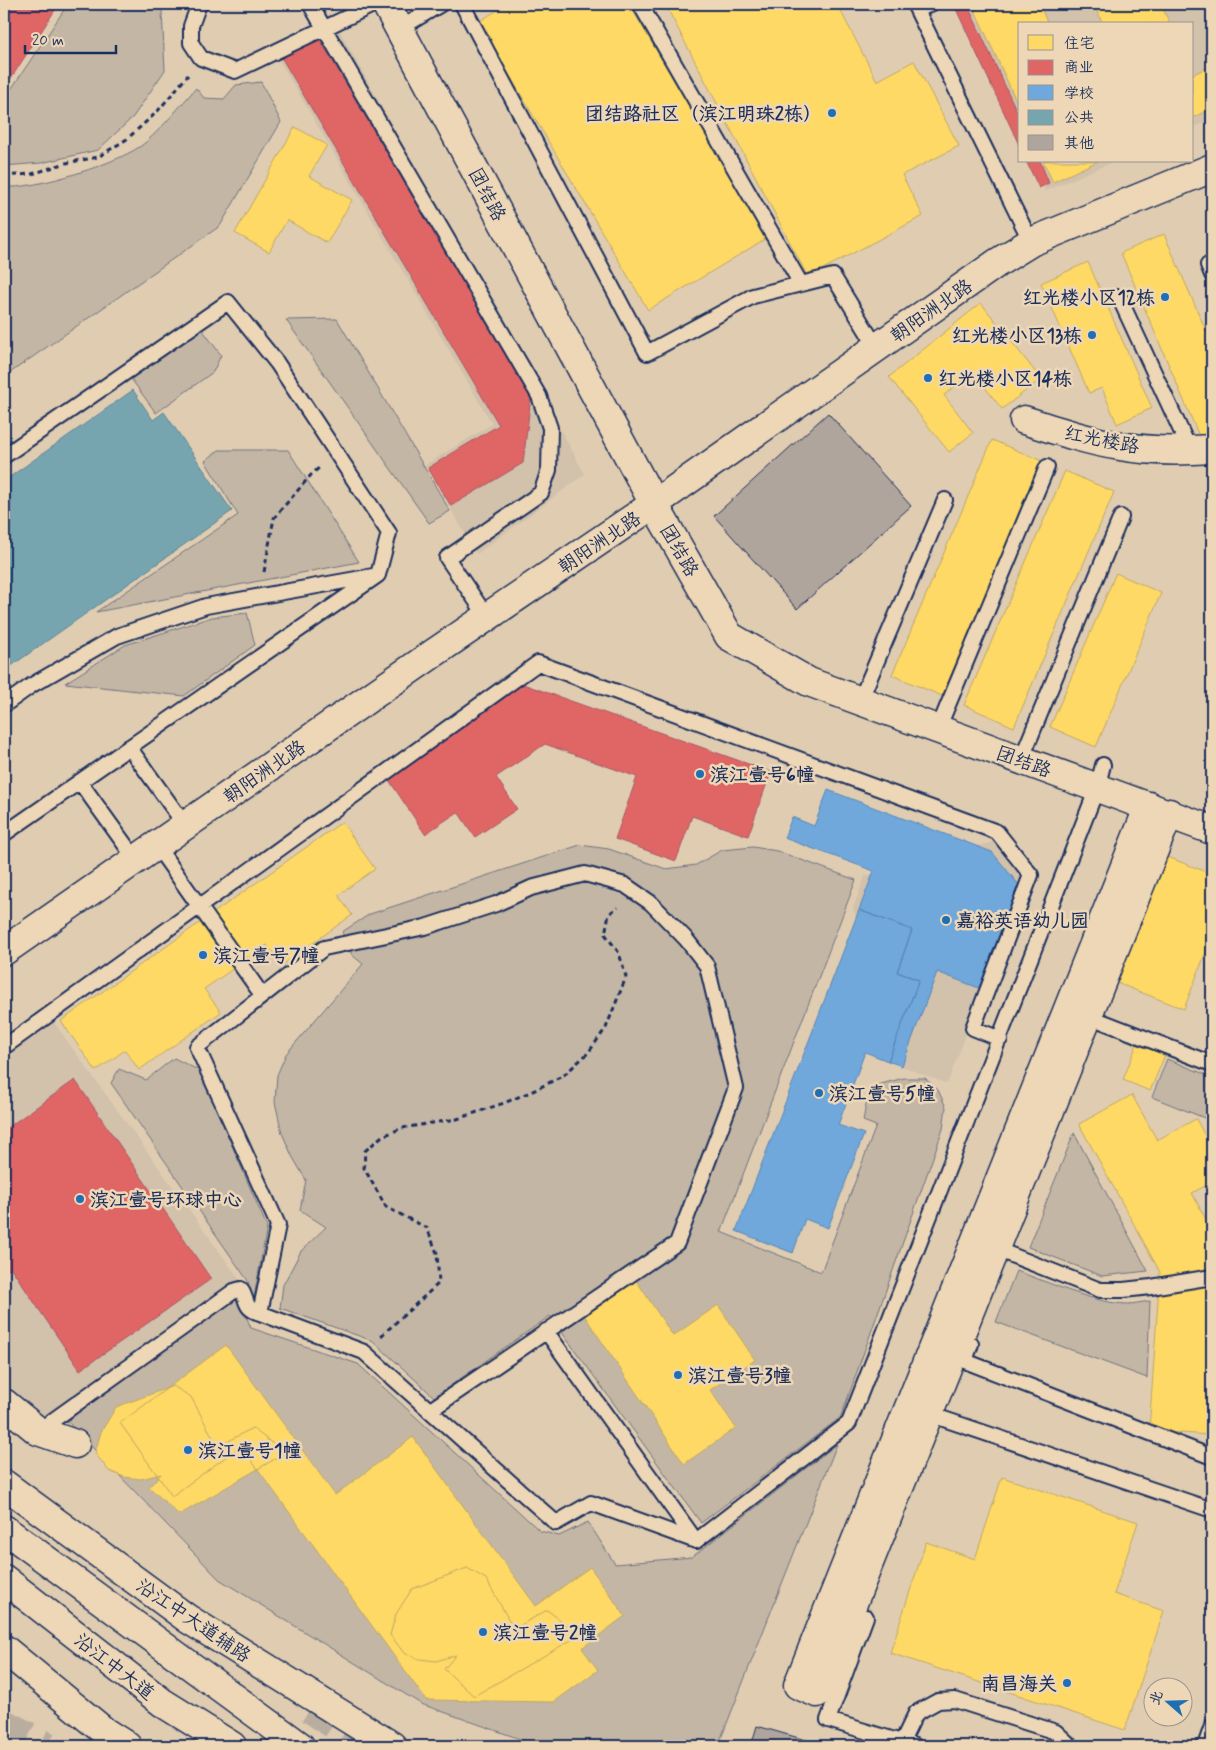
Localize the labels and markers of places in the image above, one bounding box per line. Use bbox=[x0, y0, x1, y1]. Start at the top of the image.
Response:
place label: 团结路社区（滨江明珠2栋） bbox=[585, 102, 822, 127]
marker: 团结路社区（滨江明珠2栋） bbox=[826, 107, 838, 119]
place label: 红光楼小区12栋 bbox=[1022, 286, 1155, 311]
marker: 红光楼小区12栋 bbox=[1159, 291, 1171, 303]
place label: 红光楼小区13栋 bbox=[951, 324, 1082, 349]
marker: 红光楼小区13栋 bbox=[1086, 329, 1098, 341]
place label: 红光楼小区14栋 bbox=[938, 367, 1072, 392]
marker: 红光楼小区14栋 bbox=[922, 372, 934, 384]
place label: 滨江壹号6幢 bbox=[710, 763, 815, 788]
marker: 滨江壹号6幢 bbox=[694, 768, 706, 780]
place label: 嘉裕英语幼儿园 bbox=[956, 909, 1089, 934]
marker: 嘉裕英语幼儿园 bbox=[940, 914, 952, 926]
place label: 滨江壹号7幢 bbox=[213, 944, 320, 969]
marker: 滨江壹号7幢 bbox=[197, 949, 209, 961]
place label: 滨江壹号5幢 bbox=[829, 1082, 935, 1107]
marker: 滨江壹号5幢 bbox=[813, 1087, 825, 1099]
place label: 滨江壹号环球中心 bbox=[90, 1188, 242, 1213]
marker: 滨江壹号环球中心 bbox=[74, 1193, 86, 1205]
place label: 滨江壹号3幢 bbox=[688, 1364, 792, 1389]
marker: 滨江壹号3幢 bbox=[672, 1369, 684, 1381]
place label: 滨江壹号1幢 bbox=[198, 1439, 302, 1464]
marker: 滨江壹号1幢 bbox=[182, 1444, 194, 1456]
place label: 滨江壹号2幢 bbox=[493, 1621, 597, 1646]
marker: 滨江壹号2幢 bbox=[477, 1626, 489, 1638]
place label: 南昌海关 bbox=[981, 1672, 1057, 1697]
marker: 南昌海关 bbox=[1061, 1677, 1073, 1689]

